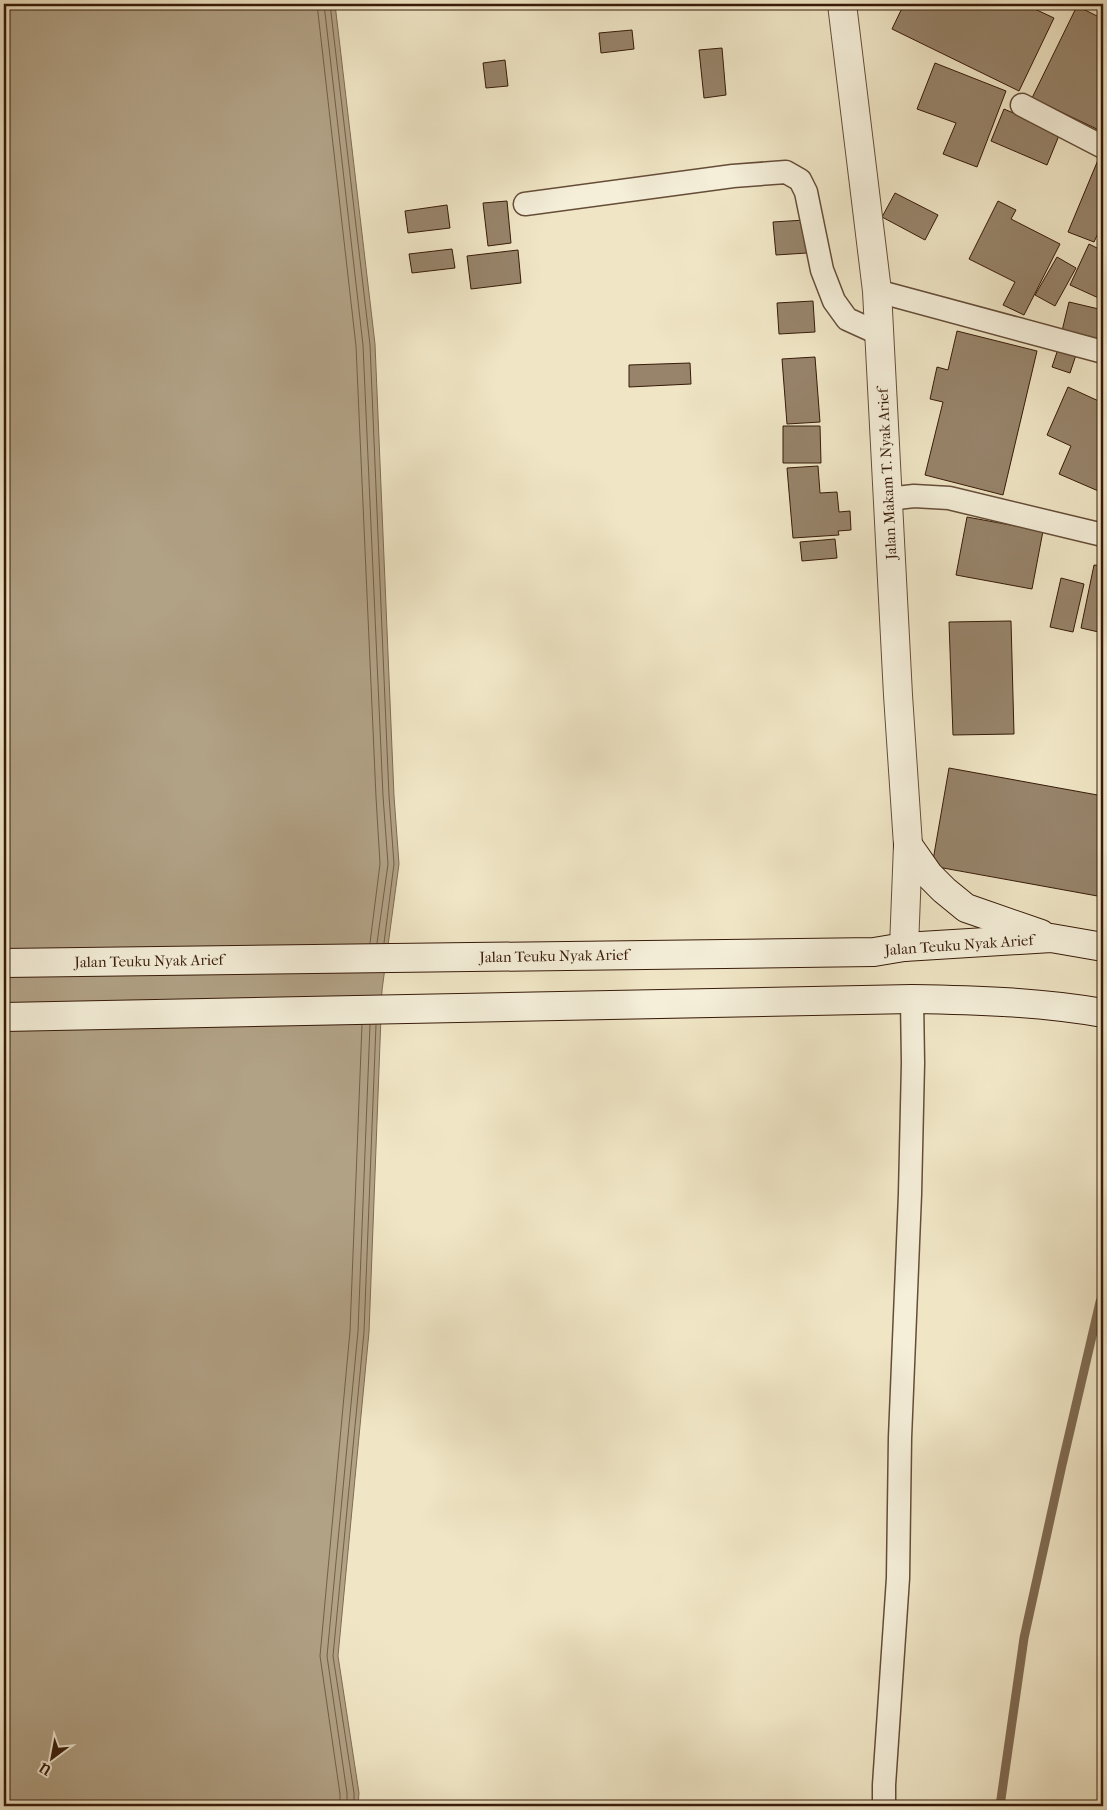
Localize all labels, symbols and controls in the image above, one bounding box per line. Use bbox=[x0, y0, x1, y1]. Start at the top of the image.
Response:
street label: Jalan Makam T. Nyak Arief bbox=[873, 385, 901, 561]
street label: Jalan Teuku Nyak Arief bbox=[883, 931, 1037, 959]
street label: Jalan Teuku Nyak Arief bbox=[478, 946, 632, 966]
street label: Jalan Teuku Nyak Arief bbox=[73, 951, 227, 971]
north arrow bbox=[28, 1732, 78, 1782]
text: U bbox=[36, 1758, 55, 1779]

